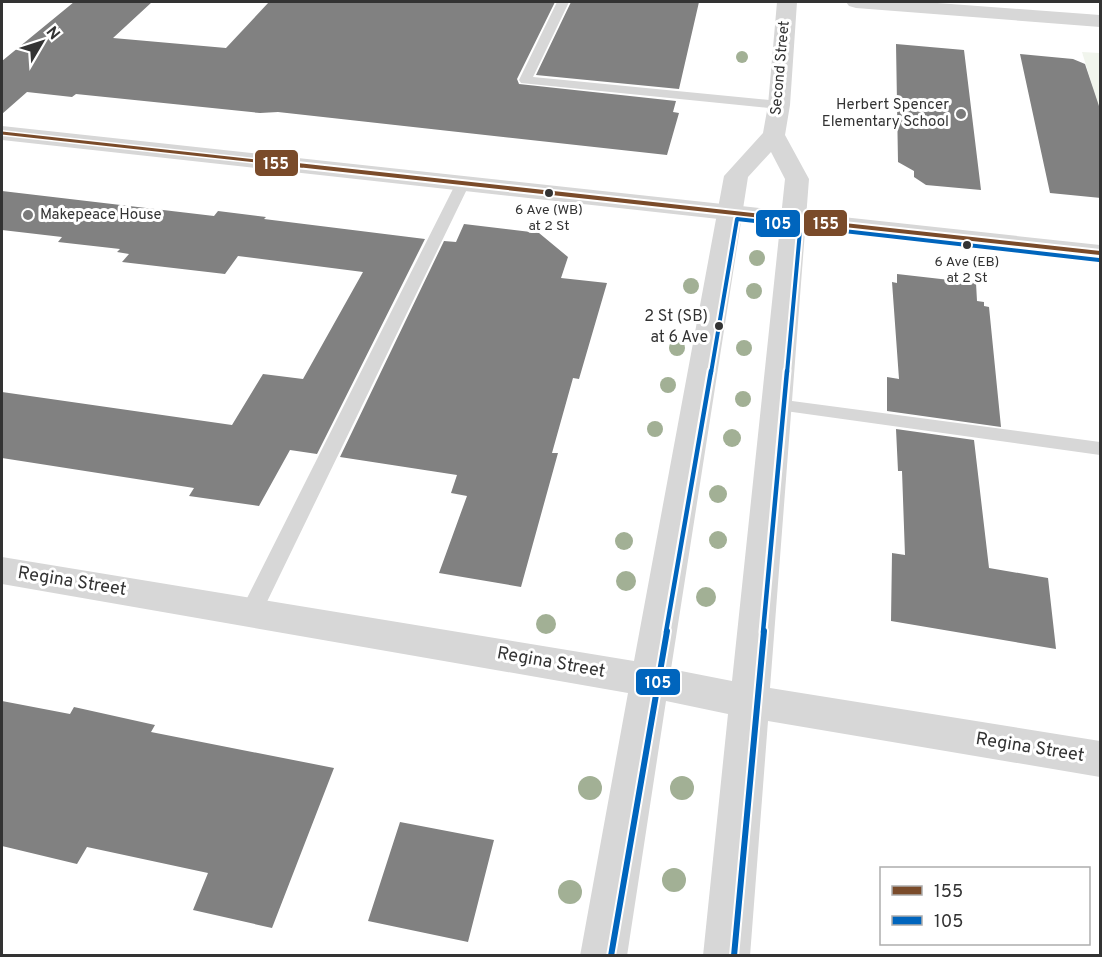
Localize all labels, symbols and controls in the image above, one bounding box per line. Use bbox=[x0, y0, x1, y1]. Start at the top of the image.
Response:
north arrow bbox=[12, 12, 72, 72]
street label: Second Street bbox=[767, 20, 795, 116]
text: N bbox=[41, 23, 63, 45]
place label: Herbert Spencer Elementary School bbox=[822, 96, 949, 132]
marker: Herbert Spencer Elementary School bbox=[954, 107, 968, 121]
line badge: 155 bbox=[254, 149, 299, 177]
text: 155 bbox=[263, 155, 289, 175]
marker: 6 Ave (WB) at 2 St bbox=[543, 187, 555, 199]
place label: 6 Ave (WB) at 2 St bbox=[515, 202, 583, 235]
place label: Makepeace House bbox=[40, 206, 162, 225]
marker: Makepeace House bbox=[21, 208, 35, 222]
line badge: 105 bbox=[755, 209, 801, 238]
line badge: 155 bbox=[803, 209, 848, 237]
text: 105 bbox=[765, 215, 791, 235]
text: 155 bbox=[813, 215, 839, 235]
marker: 6 Ave (EB) at 2 St bbox=[961, 239, 973, 251]
place label: 6 Ave (EB) at 2 St bbox=[935, 254, 999, 287]
place label: 2 St (SB) at 6 Ave bbox=[644, 307, 708, 348]
marker: 2 St (SB) at 6 Ave bbox=[713, 320, 725, 332]
street label: Regina Street bbox=[16, 562, 128, 602]
street label: Regina Street bbox=[495, 642, 607, 684]
line badge: 105 bbox=[635, 668, 681, 696]
text: 105 bbox=[645, 674, 671, 694]
street label: Regina Street bbox=[974, 728, 1086, 768]
legend bbox=[880, 867, 1090, 945]
text: 155 bbox=[934, 881, 963, 904]
text: 105 bbox=[934, 911, 963, 934]

